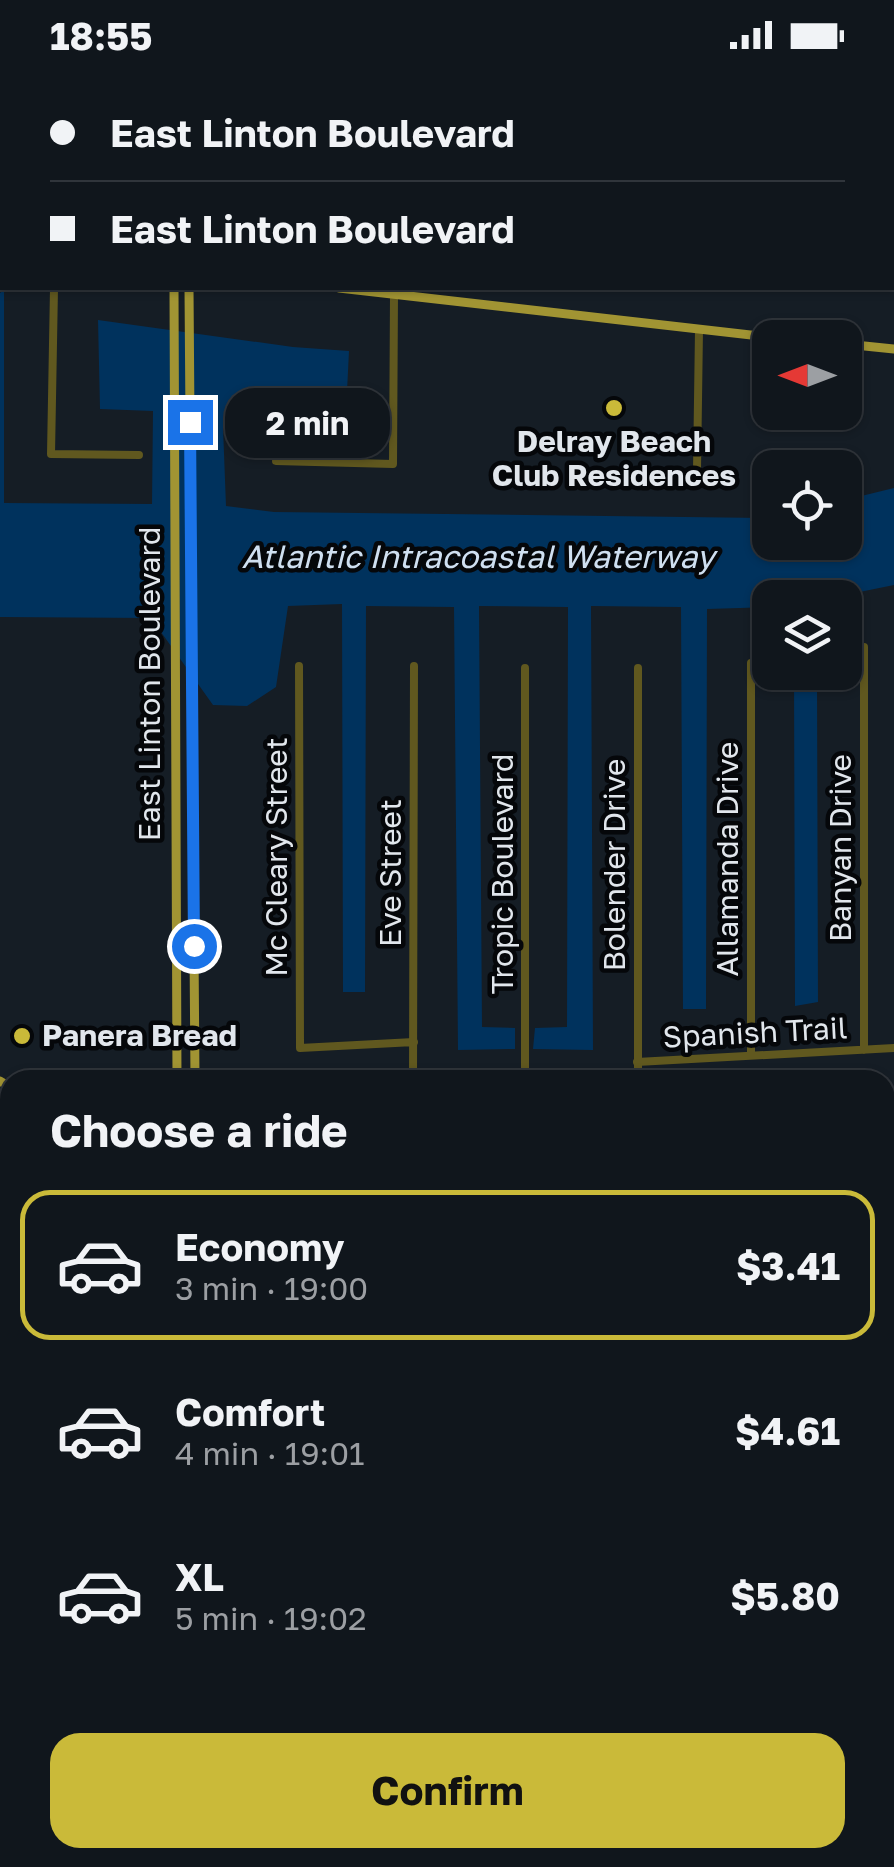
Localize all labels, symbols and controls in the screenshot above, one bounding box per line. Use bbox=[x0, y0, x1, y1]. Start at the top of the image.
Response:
text: 18:55 bbox=[50, 13, 152, 58]
text: East Linton Boulevard bbox=[110, 110, 515, 155]
text: East Linton Boulevard bbox=[110, 206, 515, 251]
north arrow bbox=[752, 320, 862, 430]
map controls bbox=[752, 320, 862, 690]
callout: 2 min bbox=[225, 387, 390, 457]
marker: Delray Beach Club Residences bbox=[603, 397, 625, 419]
route end bbox=[168, 400, 213, 445]
text: 2 min bbox=[266, 404, 349, 442]
place label: Delray Beach Club Residences bbox=[492, 423, 736, 493]
button: locate bbox=[752, 450, 862, 560]
street label: East Linton Boulevard bbox=[131, 527, 167, 841]
water label: Atlantic Intracoastal Waterway bbox=[241, 537, 719, 575]
button: layers bbox=[752, 580, 862, 690]
street label: Mc Cleary Street bbox=[258, 737, 294, 977]
street label: Allamanda Drive bbox=[709, 742, 745, 976]
street label: Tropic Boulevard bbox=[484, 754, 520, 994]
street label: Banyan Drive bbox=[822, 754, 858, 942]
street label: Bolender Drive bbox=[596, 759, 632, 971]
street label: Eve Street bbox=[372, 799, 408, 947]
route start bbox=[172, 924, 217, 969]
street label: Spanish Trail bbox=[662, 1009, 848, 1055]
place label: Panera Bread bbox=[42, 1017, 237, 1053]
marker: Panera Bread bbox=[11, 1025, 33, 1047]
text: Choose a ride bbox=[50, 1103, 348, 1157]
icon: car bbox=[55, 1220, 145, 1310]
text: Economy bbox=[175, 1224, 344, 1269]
text: $3.41 bbox=[736, 1243, 840, 1288]
text: 3 min · 19:00 bbox=[175, 1269, 368, 1307]
icon: car bbox=[55, 1385, 145, 1475]
text: Comfort bbox=[175, 1389, 325, 1434]
text: $4.61 bbox=[735, 1408, 840, 1453]
text: 4 min · 19:01 bbox=[175, 1434, 365, 1472]
icon: car bbox=[55, 1550, 145, 1640]
text: XL bbox=[175, 1554, 224, 1599]
text: $5.80 bbox=[730, 1573, 840, 1618]
text: 5 min · 19:02 bbox=[175, 1599, 367, 1637]
button: Confirm bbox=[50, 1733, 845, 1848]

